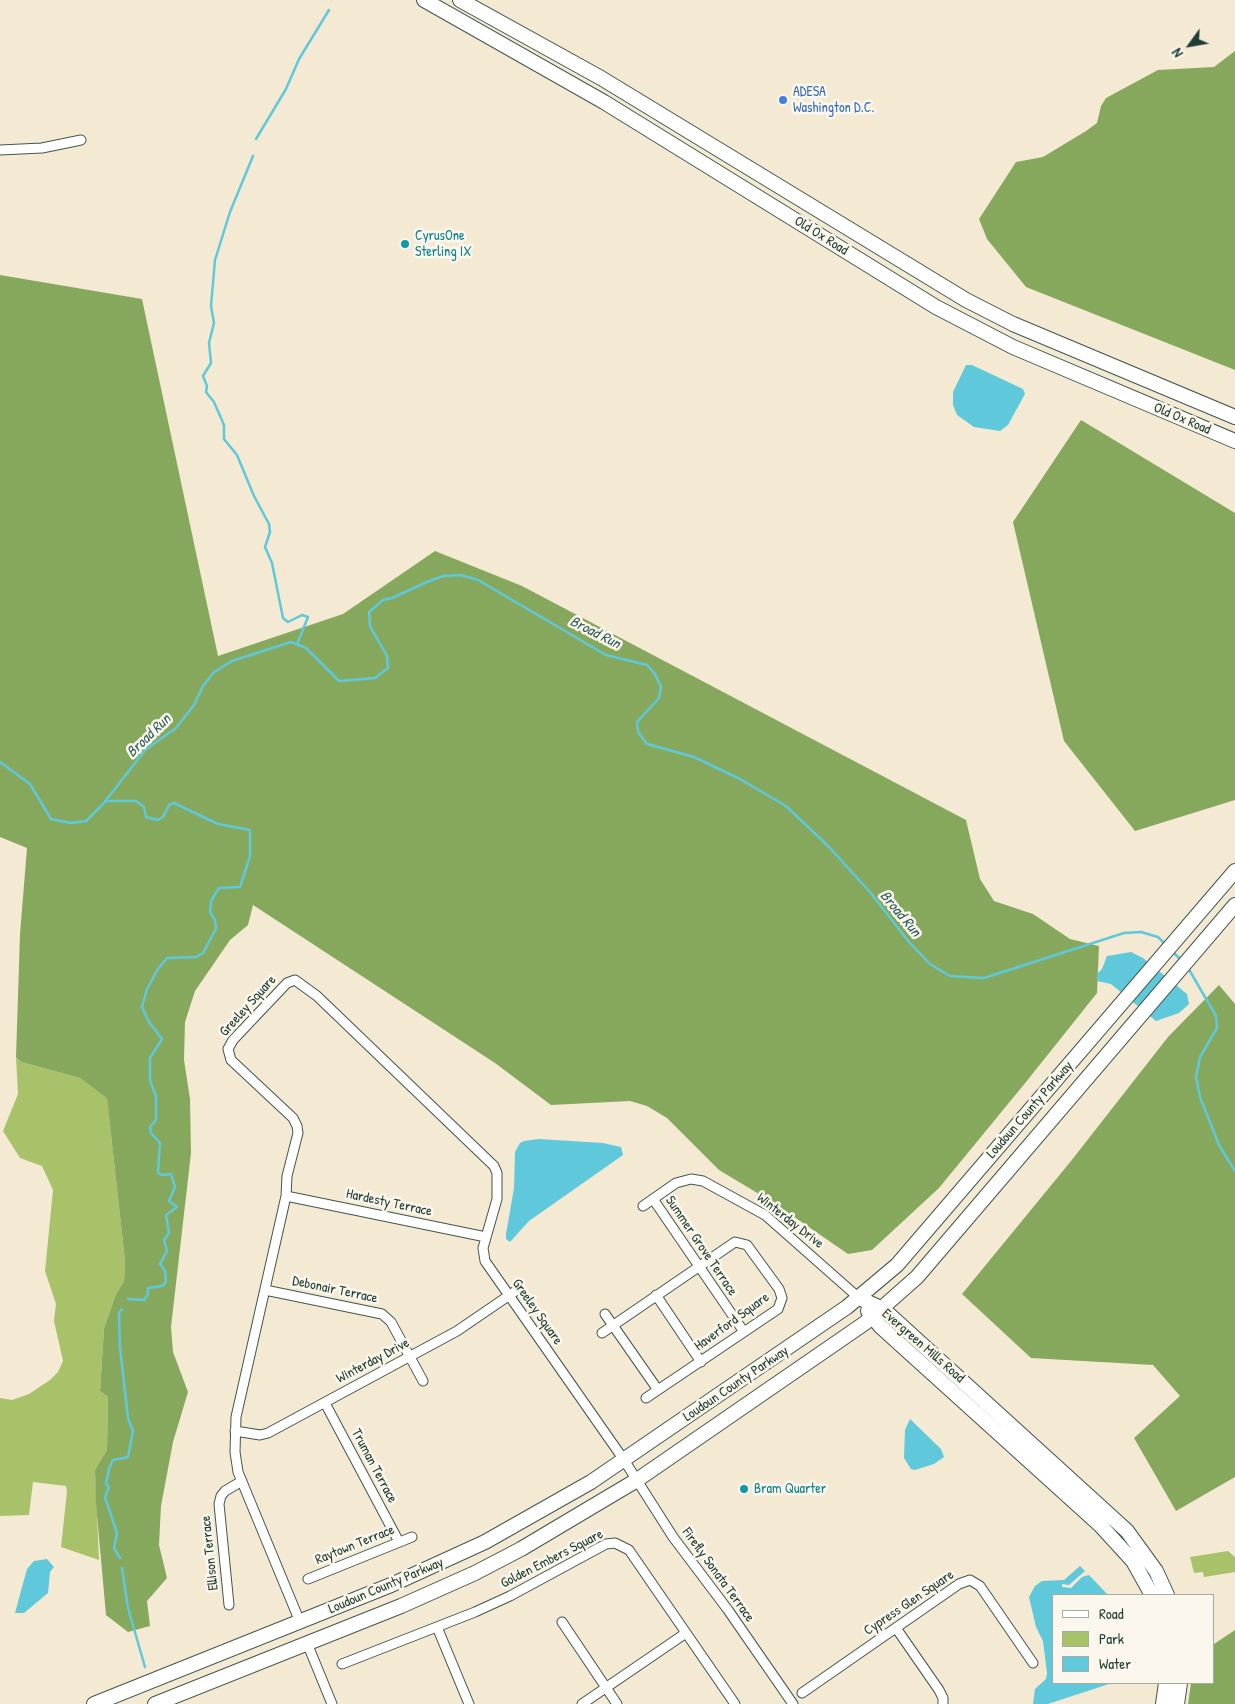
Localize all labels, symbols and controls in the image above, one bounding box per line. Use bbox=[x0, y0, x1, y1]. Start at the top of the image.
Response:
north arrow bbox=[1165, 20, 1215, 70]
text: N bbox=[1167, 45, 1187, 61]
place label: ADESA Washington D.C. bbox=[793, 84, 874, 116]
marker: ADESA Washington D.C. bbox=[777, 94, 789, 106]
street label: Old Ox Road bbox=[791, 213, 851, 259]
place label: CyrusOne Sterling IX bbox=[415, 228, 472, 260]
marker: CyrusOne Sterling IX bbox=[399, 238, 411, 250]
street label: Old Ox Road bbox=[1151, 399, 1213, 439]
water label: Broad Run bbox=[567, 613, 623, 653]
water label: Broad Run bbox=[123, 711, 175, 761]
water label: Broad Run bbox=[876, 887, 924, 941]
street label: Greeley Square bbox=[216, 972, 280, 1040]
street label: Loudoun County Parkway bbox=[983, 1058, 1077, 1162]
street label: Hardesty Terrace bbox=[345, 1186, 433, 1220]
street label: Winterday Drive bbox=[753, 1190, 827, 1252]
street label: Summer Grove Terrace bbox=[661, 1193, 741, 1299]
street label: Debonair Terrace bbox=[291, 1273, 379, 1307]
street label: Greeley Square bbox=[508, 1276, 566, 1348]
street label: Haverford Square bbox=[691, 1289, 773, 1355]
street label: Evergreen Mills Road bbox=[878, 1306, 968, 1386]
street label: Winterday Drive bbox=[334, 1335, 412, 1387]
street label: Loudoun County Parkway bbox=[680, 1343, 792, 1425]
street label: Truman Terrace bbox=[347, 1426, 401, 1506]
place label: Bram Quarter bbox=[754, 1481, 826, 1497]
marker: Bram Quarter bbox=[738, 1483, 750, 1495]
street label: Ellison Terrace bbox=[198, 1515, 222, 1591]
street label: Raytown Terrace bbox=[313, 1522, 397, 1568]
street label: Firefly Sonata Terrace bbox=[678, 1525, 758, 1625]
street label: Golden Embers Square bbox=[498, 1526, 606, 1592]
street label: Loudoun County Parkway bbox=[326, 1554, 446, 1618]
street label: Cypress Glen Square bbox=[861, 1567, 957, 1639]
legend bbox=[1052, 1594, 1215, 1684]
text: Road bbox=[1099, 1603, 1124, 1624]
text: Park bbox=[1099, 1628, 1124, 1649]
text: Water bbox=[1099, 1653, 1131, 1674]

